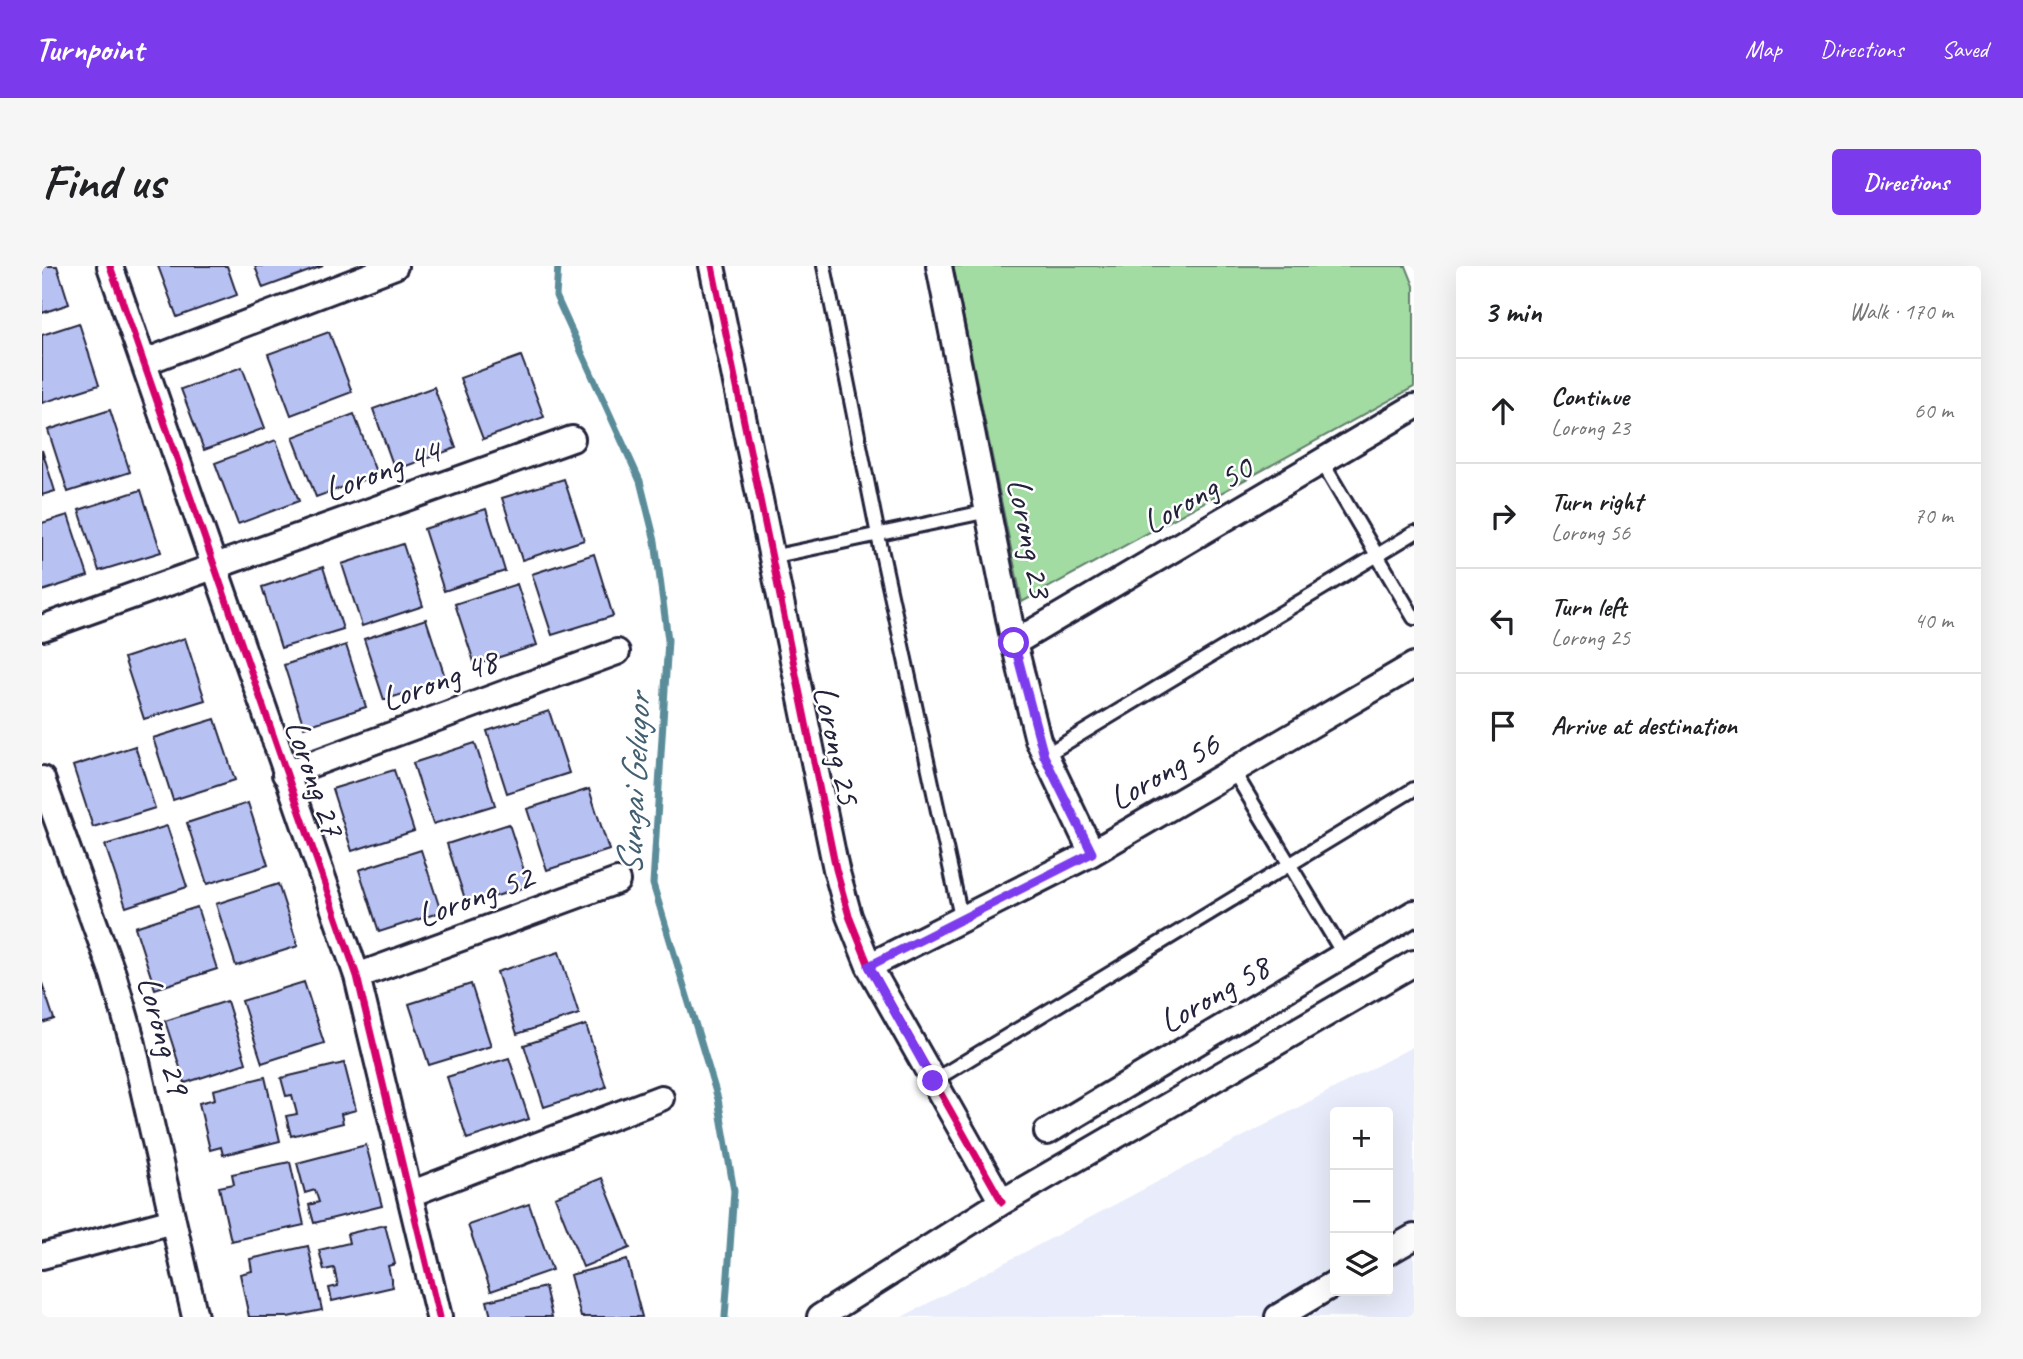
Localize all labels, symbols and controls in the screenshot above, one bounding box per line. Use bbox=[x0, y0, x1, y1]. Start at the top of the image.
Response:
text: Turnpoint bbox=[35, 28, 143, 70]
text: Map bbox=[1745, 34, 1782, 64]
text: Directions bbox=[1820, 34, 1903, 64]
text: Saved bbox=[1941, 34, 1988, 64]
button: Directions bbox=[1832, 149, 1981, 215]
text: Find us bbox=[42, 151, 164, 213]
text: 3 min bbox=[1484, 293, 1541, 331]
text: Walk · 170 m bbox=[1849, 297, 1953, 326]
text: Continue bbox=[1551, 380, 1629, 413]
icon: ahead bbox=[1484, 392, 1522, 430]
text: 60 m bbox=[1914, 396, 1953, 425]
text: Lorong 23 bbox=[1551, 413, 1630, 442]
street label: Lorong 44 bbox=[318, 427, 449, 512]
street label: Lorong 50 bbox=[1134, 444, 1262, 545]
street label: Lorong 23 bbox=[996, 475, 1064, 604]
text: Turn right bbox=[1551, 485, 1642, 518]
icon: right bbox=[1484, 497, 1522, 535]
text: 70 m bbox=[1914, 501, 1953, 530]
text: Lorong 56 bbox=[1551, 518, 1630, 547]
text: Turn left bbox=[1551, 590, 1626, 623]
icon: left bbox=[1484, 602, 1522, 640]
text: 40 m bbox=[1914, 606, 1953, 635]
text: Lorong 25 bbox=[1551, 623, 1630, 652]
route start bbox=[998, 627, 1029, 658]
street label: Lorong 48 bbox=[375, 637, 506, 722]
street label: Lorong 25 bbox=[802, 681, 872, 811]
water label: Sungai Gelugor bbox=[605, 688, 661, 877]
icon: arrive bbox=[1484, 707, 1522, 745]
text: Arrive at destination bbox=[1551, 709, 1737, 742]
street label: Lorong 27 bbox=[274, 714, 357, 844]
street label: Lorong 56 bbox=[1101, 721, 1228, 821]
street label: Lorong 52 bbox=[411, 853, 542, 938]
street label: Lorong 58 bbox=[1151, 943, 1280, 1044]
street label: Lorong 29 bbox=[127, 971, 202, 1102]
route end bbox=[917, 1065, 948, 1096]
map controls bbox=[1330, 1107, 1393, 1296]
button: + bbox=[1330, 1107, 1393, 1170]
button: − bbox=[1330, 1170, 1393, 1233]
button: layers bbox=[1330, 1233, 1393, 1296]

